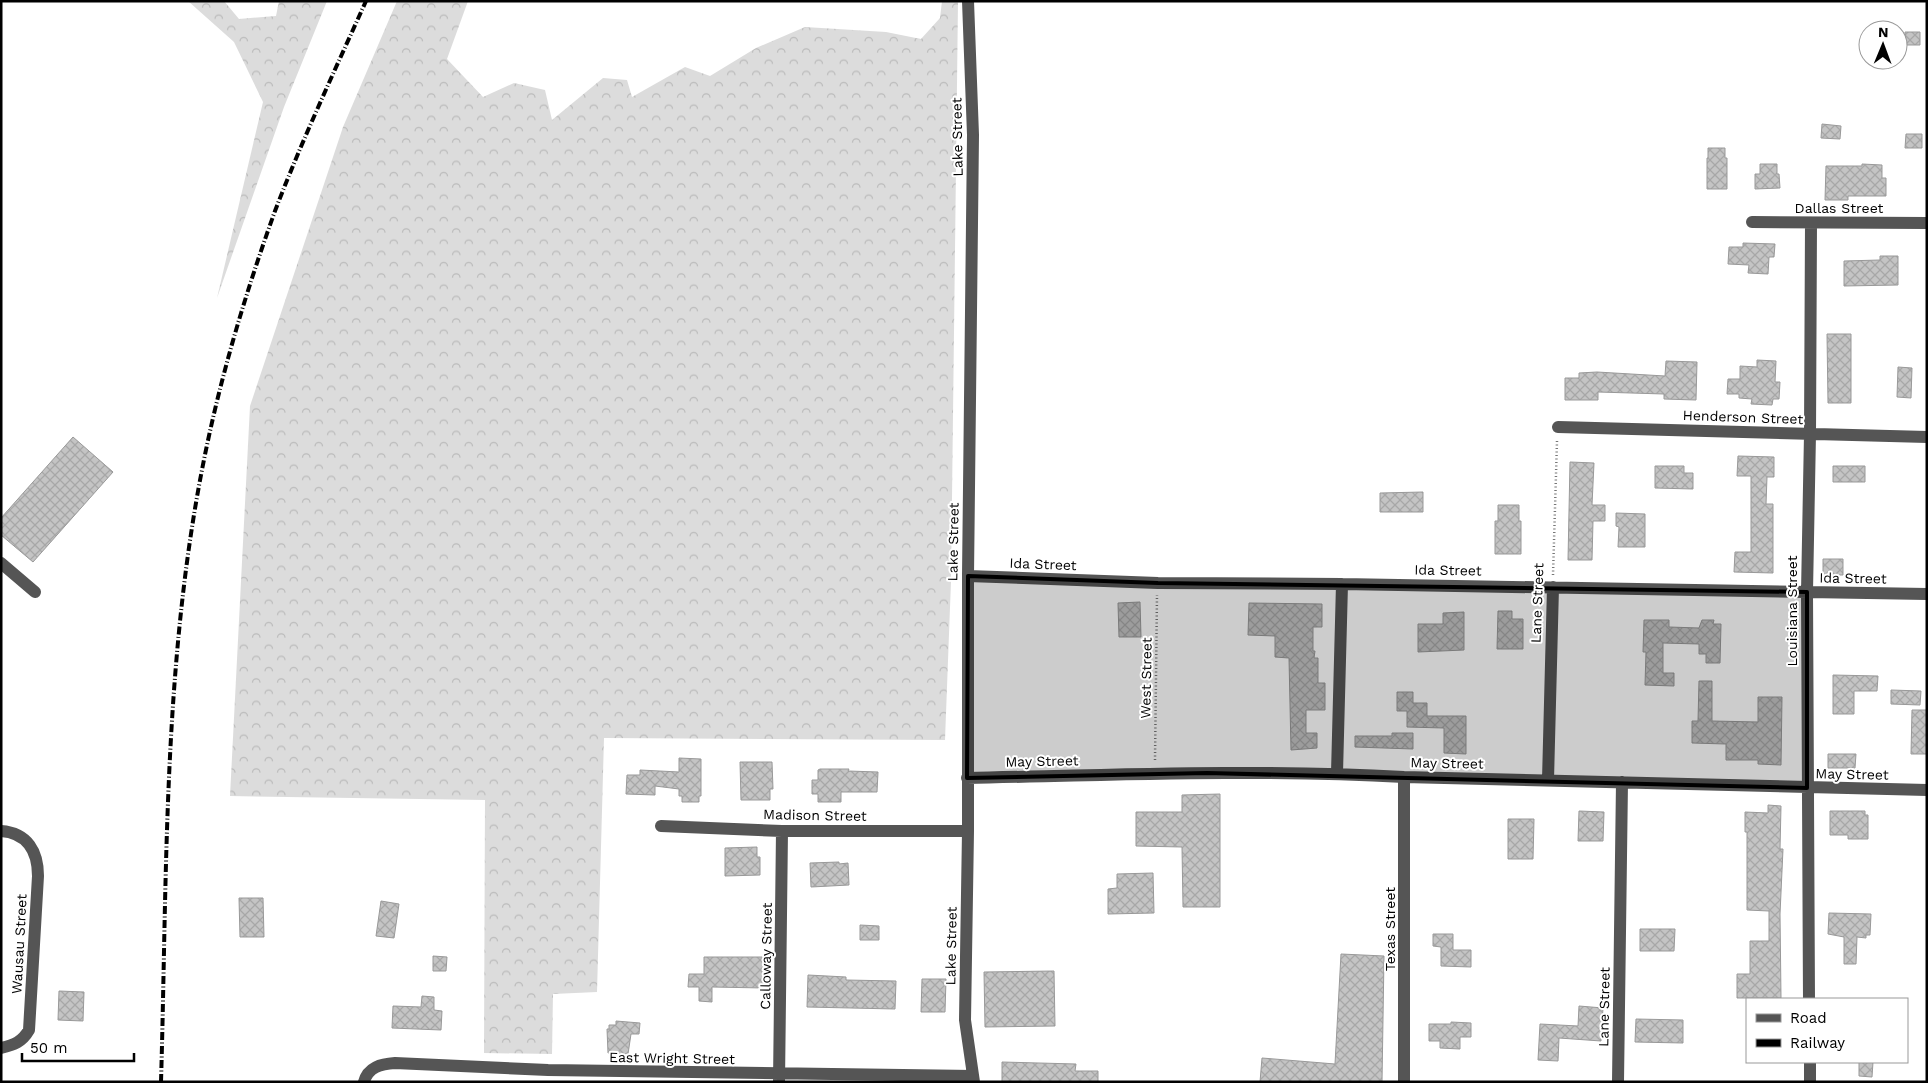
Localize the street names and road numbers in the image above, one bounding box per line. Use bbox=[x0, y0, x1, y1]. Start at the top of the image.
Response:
street label: Lake Street bbox=[948, 97, 966, 177]
street label: Dallas Street bbox=[1795, 200, 1884, 216]
street label: Henderson Street bbox=[1682, 407, 1804, 427]
street label: Lake Street bbox=[944, 502, 962, 582]
street label: Ida Street bbox=[1009, 555, 1077, 573]
street label: Louisiana Street bbox=[1784, 555, 1800, 667]
street label: Ida Street bbox=[1414, 561, 1482, 579]
street label: Lane Street bbox=[1528, 563, 1546, 643]
street label: Ida Street bbox=[1819, 569, 1887, 587]
street label: West Street bbox=[1137, 637, 1155, 719]
street label: May Street bbox=[1005, 752, 1079, 770]
street label: May Street bbox=[1410, 754, 1484, 772]
street label: May Street bbox=[1815, 765, 1889, 783]
street label: Madison Street bbox=[763, 806, 867, 824]
street label: Texas Street bbox=[1382, 887, 1398, 971]
street label: Wausau Street bbox=[8, 893, 30, 995]
street label: Calloway Street bbox=[757, 902, 775, 1010]
street label: Lake Street bbox=[942, 906, 960, 986]
street label: Lane Street bbox=[1595, 967, 1613, 1047]
street label: East Wright Street bbox=[609, 1049, 735, 1067]

